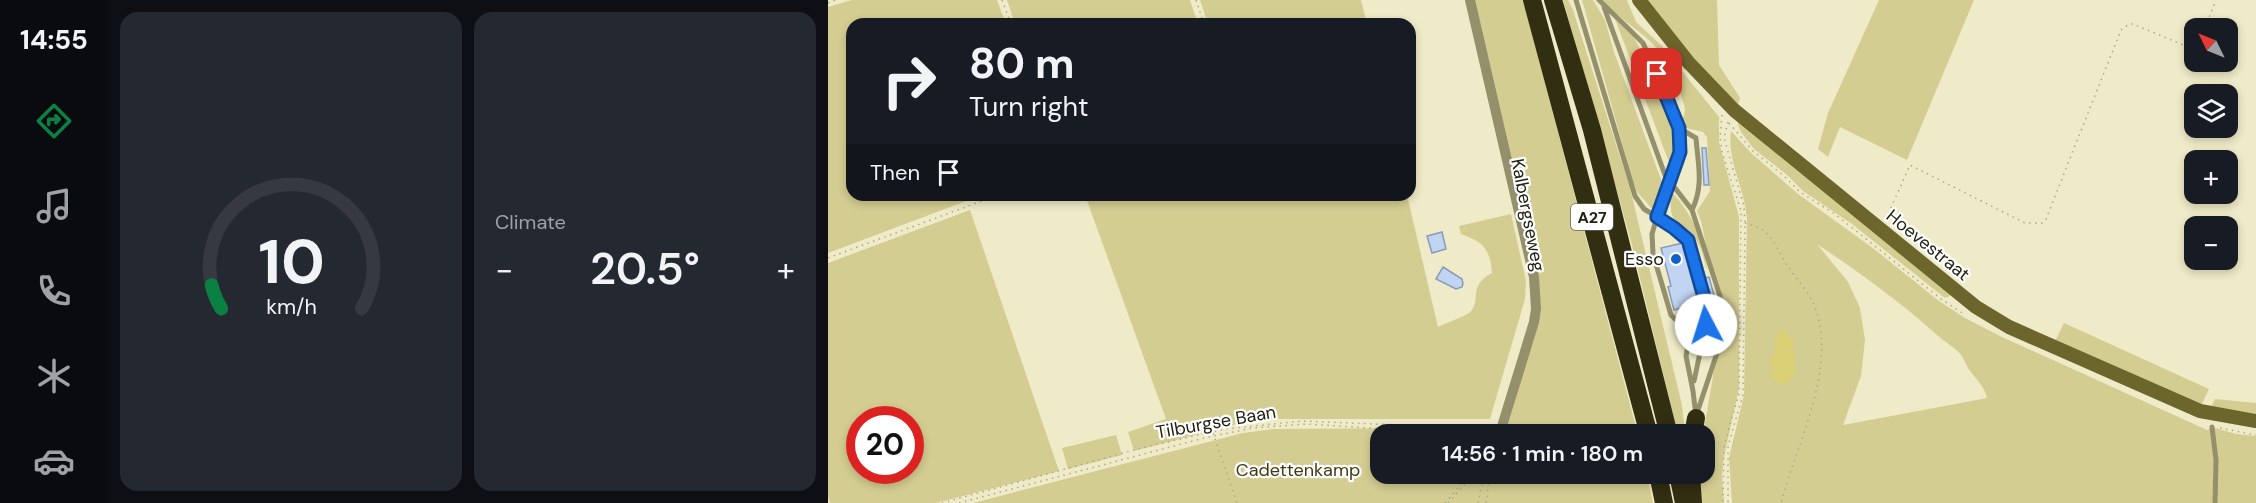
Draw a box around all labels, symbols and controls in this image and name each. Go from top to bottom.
north arrow [2184,18,2238,72]
map controls [2184,18,2238,270]
text: 14:55 [20,22,88,57]
text: 80 m [969,36,1075,91]
icon: right [870,42,948,120]
pin [1631,48,1682,99]
icon: arrive [1640,57,1673,90]
button: layers [2184,84,2238,138]
text: Turn right [969,89,1089,124]
icon: directions [33,100,75,142]
button: + [2184,150,2238,204]
icon: arrive [932,156,965,189]
street label: Kalbergseweg [1505,157,1551,273]
text: Then [870,158,920,187]
icon: music [33,185,75,227]
road number: A27 [1571,204,1613,230]
street label: Hoevestraat [1881,204,1975,286]
text: Climate [495,209,566,235]
button: − [2184,216,2238,270]
text: 10 [258,221,324,302]
text: 20.5° [590,239,700,298]
place label: Esso [1625,247,1664,271]
text: − [495,248,513,291]
text: + [777,248,795,291]
marker: Esso [1669,252,1683,266]
icon: phone [33,270,75,312]
text: km/h [266,293,316,321]
position arrow [1674,293,1738,357]
icon: climate [33,355,75,397]
street label: Tilburgse Baan [1154,400,1278,444]
speed limit sign: 20 [846,406,924,484]
text: 14:56 · 1 min · 180 m [1442,439,1643,468]
icon: car [33,440,75,482]
park label: Cadettenkamp [1236,458,1360,482]

